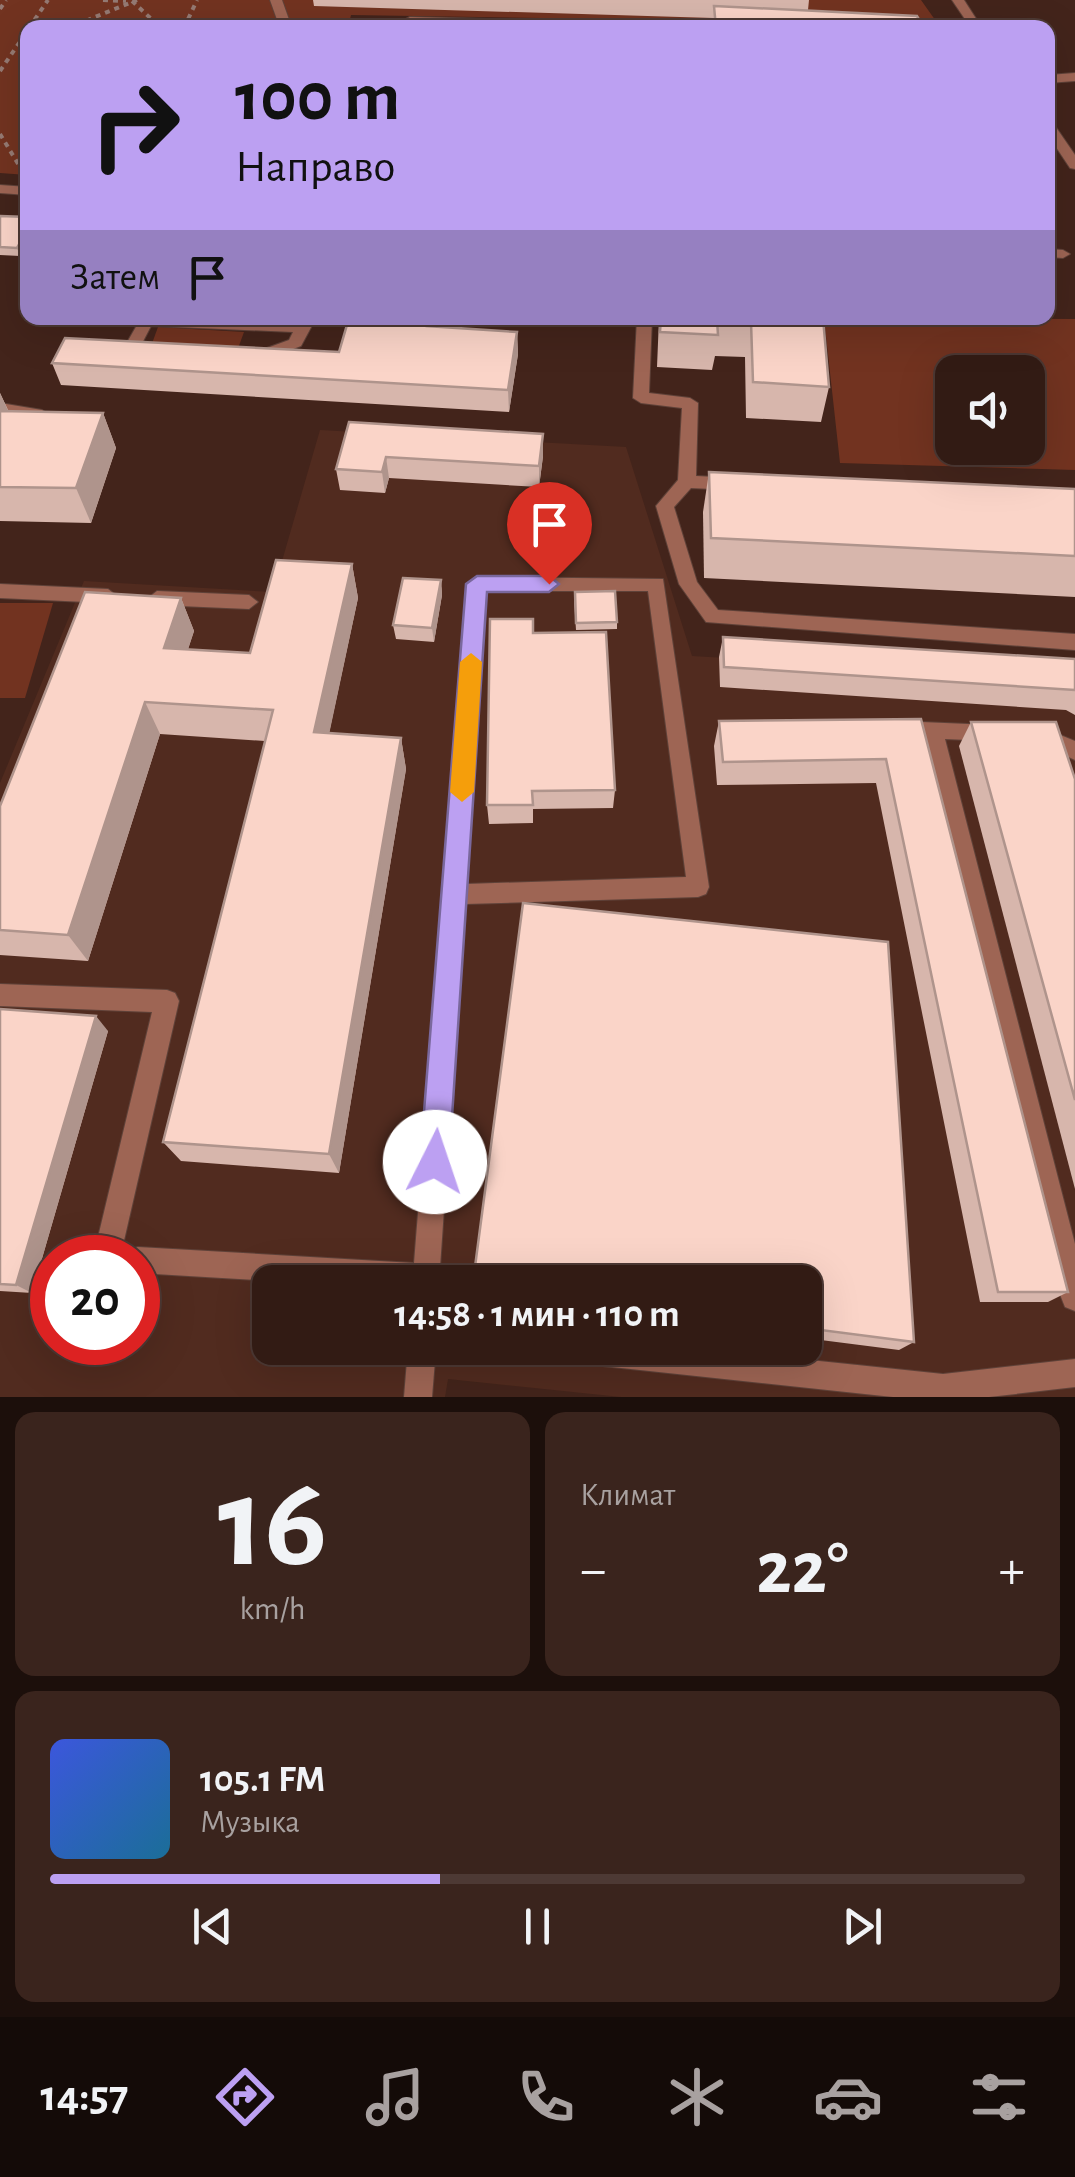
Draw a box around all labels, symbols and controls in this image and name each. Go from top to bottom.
icon: right [70,60,200,190]
text: 100 m [235,63,400,133]
text: Направо [235,145,395,190]
icon: arrive [180,250,235,305]
text: Затем [70,259,160,297]
map controls [935,355,1045,465]
button: sound [935,355,1045,465]
pin [507,482,592,585]
icon: arrive [522,497,577,552]
position arrow [383,1110,487,1214]
speed limit sign: 20 [30,1235,160,1365]
text: 14:58 · 1 мин · 110 m [394,1296,680,1334]
text: 16 [218,1460,327,1590]
text: Климат [580,1479,675,1511]
text: 22° [756,1532,849,1607]
text: − [580,1543,606,1598]
text: + [999,1543,1025,1598]
text: km/h [239,1593,306,1625]
text: 105.1 FM [200,1761,325,1799]
text: Музыка [200,1806,300,1838]
icon: previous [185,1899,240,1954]
icon: pause [510,1899,565,1954]
icon: next [835,1899,890,1954]
icon: directions [210,2062,280,2132]
icon: music [360,2062,430,2132]
icon: phone [511,2062,581,2132]
icon: climate [662,2062,732,2132]
icon: car [813,2062,883,2132]
icon: filters [964,2062,1034,2132]
text: 14:57 [40,2074,129,2119]

